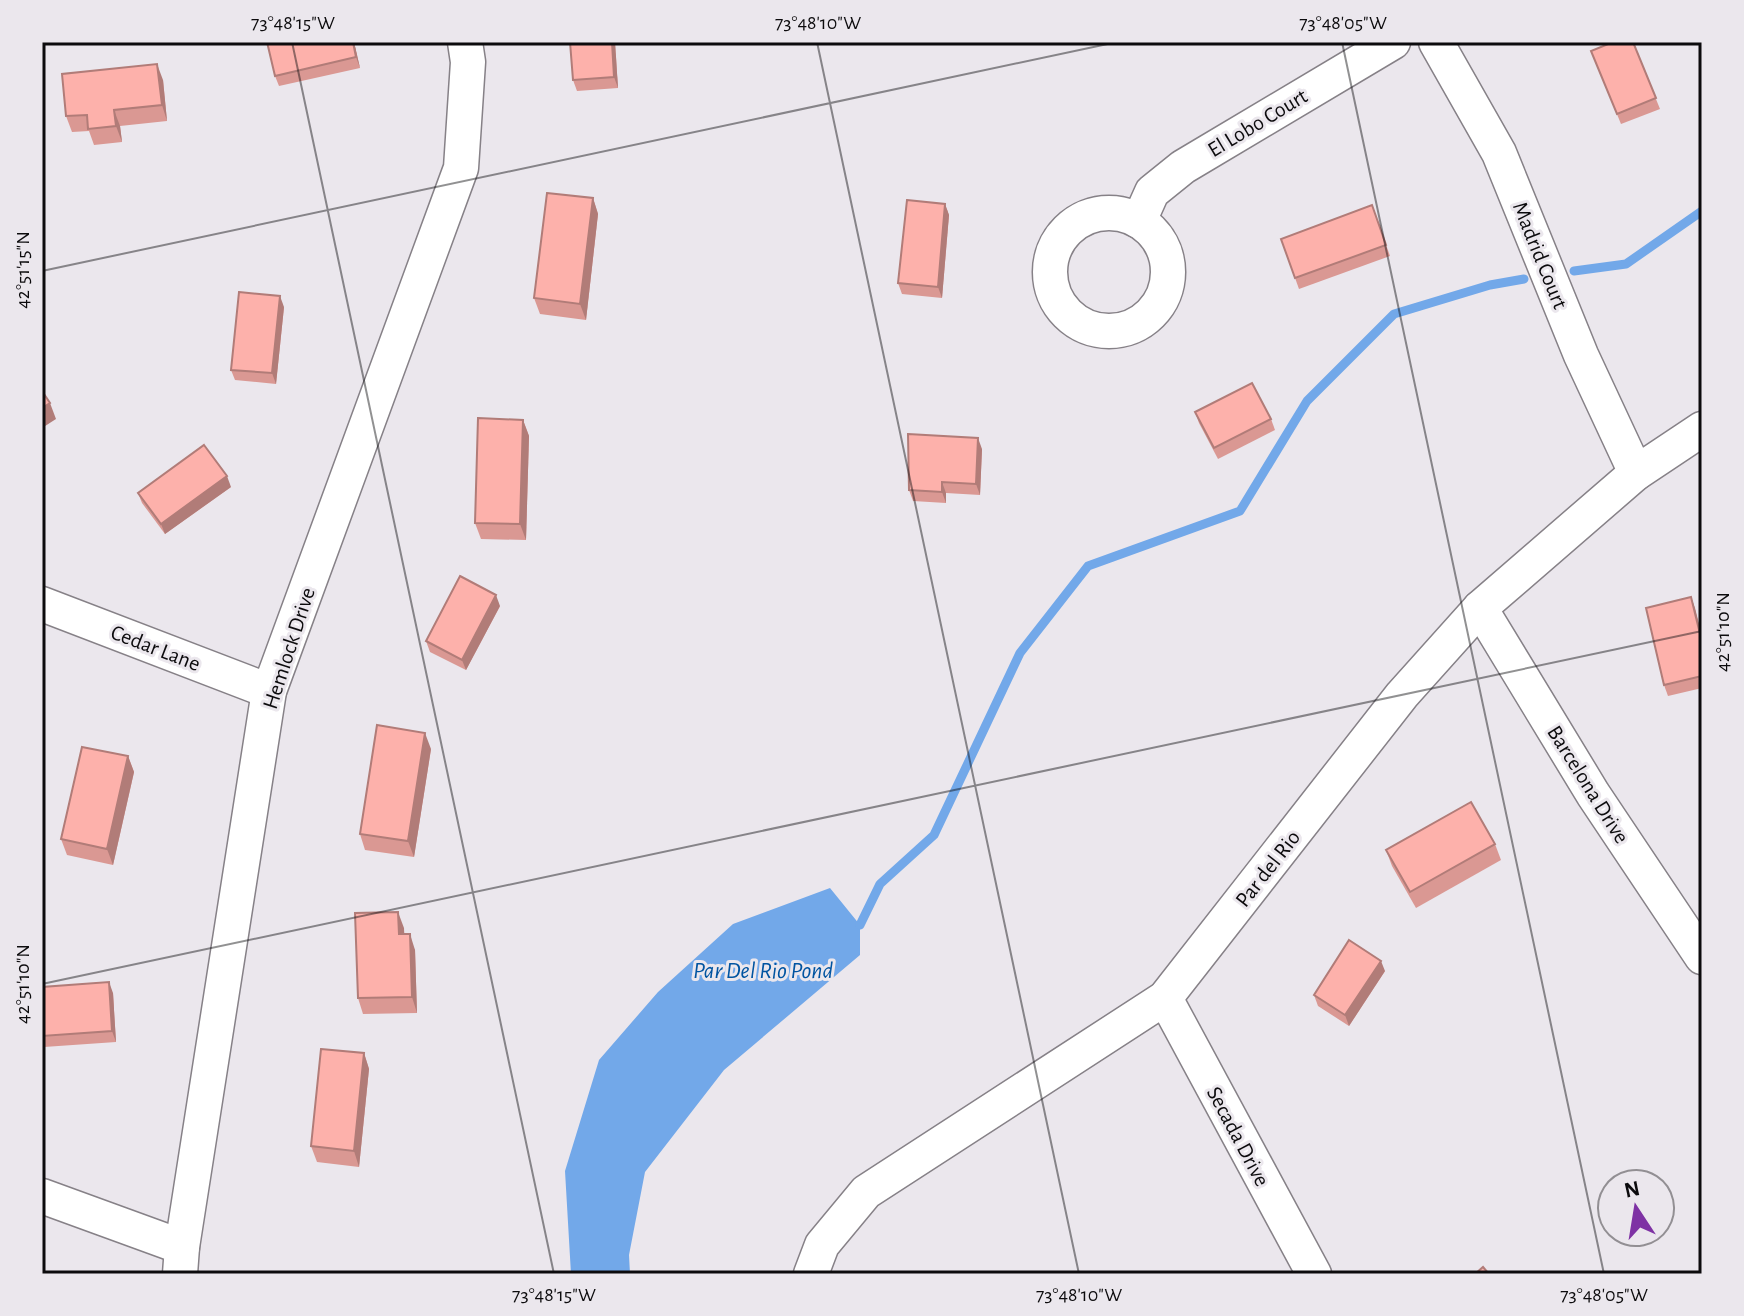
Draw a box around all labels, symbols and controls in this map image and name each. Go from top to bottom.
text: 73°48'15"W [251,13,335,33]
text: 73°48'10"W [775,13,861,33]
text: 73°48'05"W [1299,13,1387,33]
street label: El Lobo Court [1204,85,1311,161]
street label: Madrid Court [1509,199,1571,312]
text: 42°51'15"N [13,231,33,309]
street label: Hemlock Drive [259,585,319,712]
text: 42°51'10"N [1713,592,1733,672]
street label: Cedar Lane [108,621,203,675]
street label: Barcelona Drive [1543,722,1633,847]
street label: Par del Rio [1231,826,1304,911]
text: 42°51'10"N [13,944,33,1024]
water label: Par Del Rio Pond [693,959,834,983]
street label: Secada Drive [1203,1083,1274,1190]
north arrow [1596,1168,1676,1248]
text: N [1622,1177,1642,1202]
text: 73°48'15"W [512,1285,596,1305]
text: 73°48'10"W [1036,1285,1122,1305]
text: 73°48'05"W [1560,1285,1648,1305]

